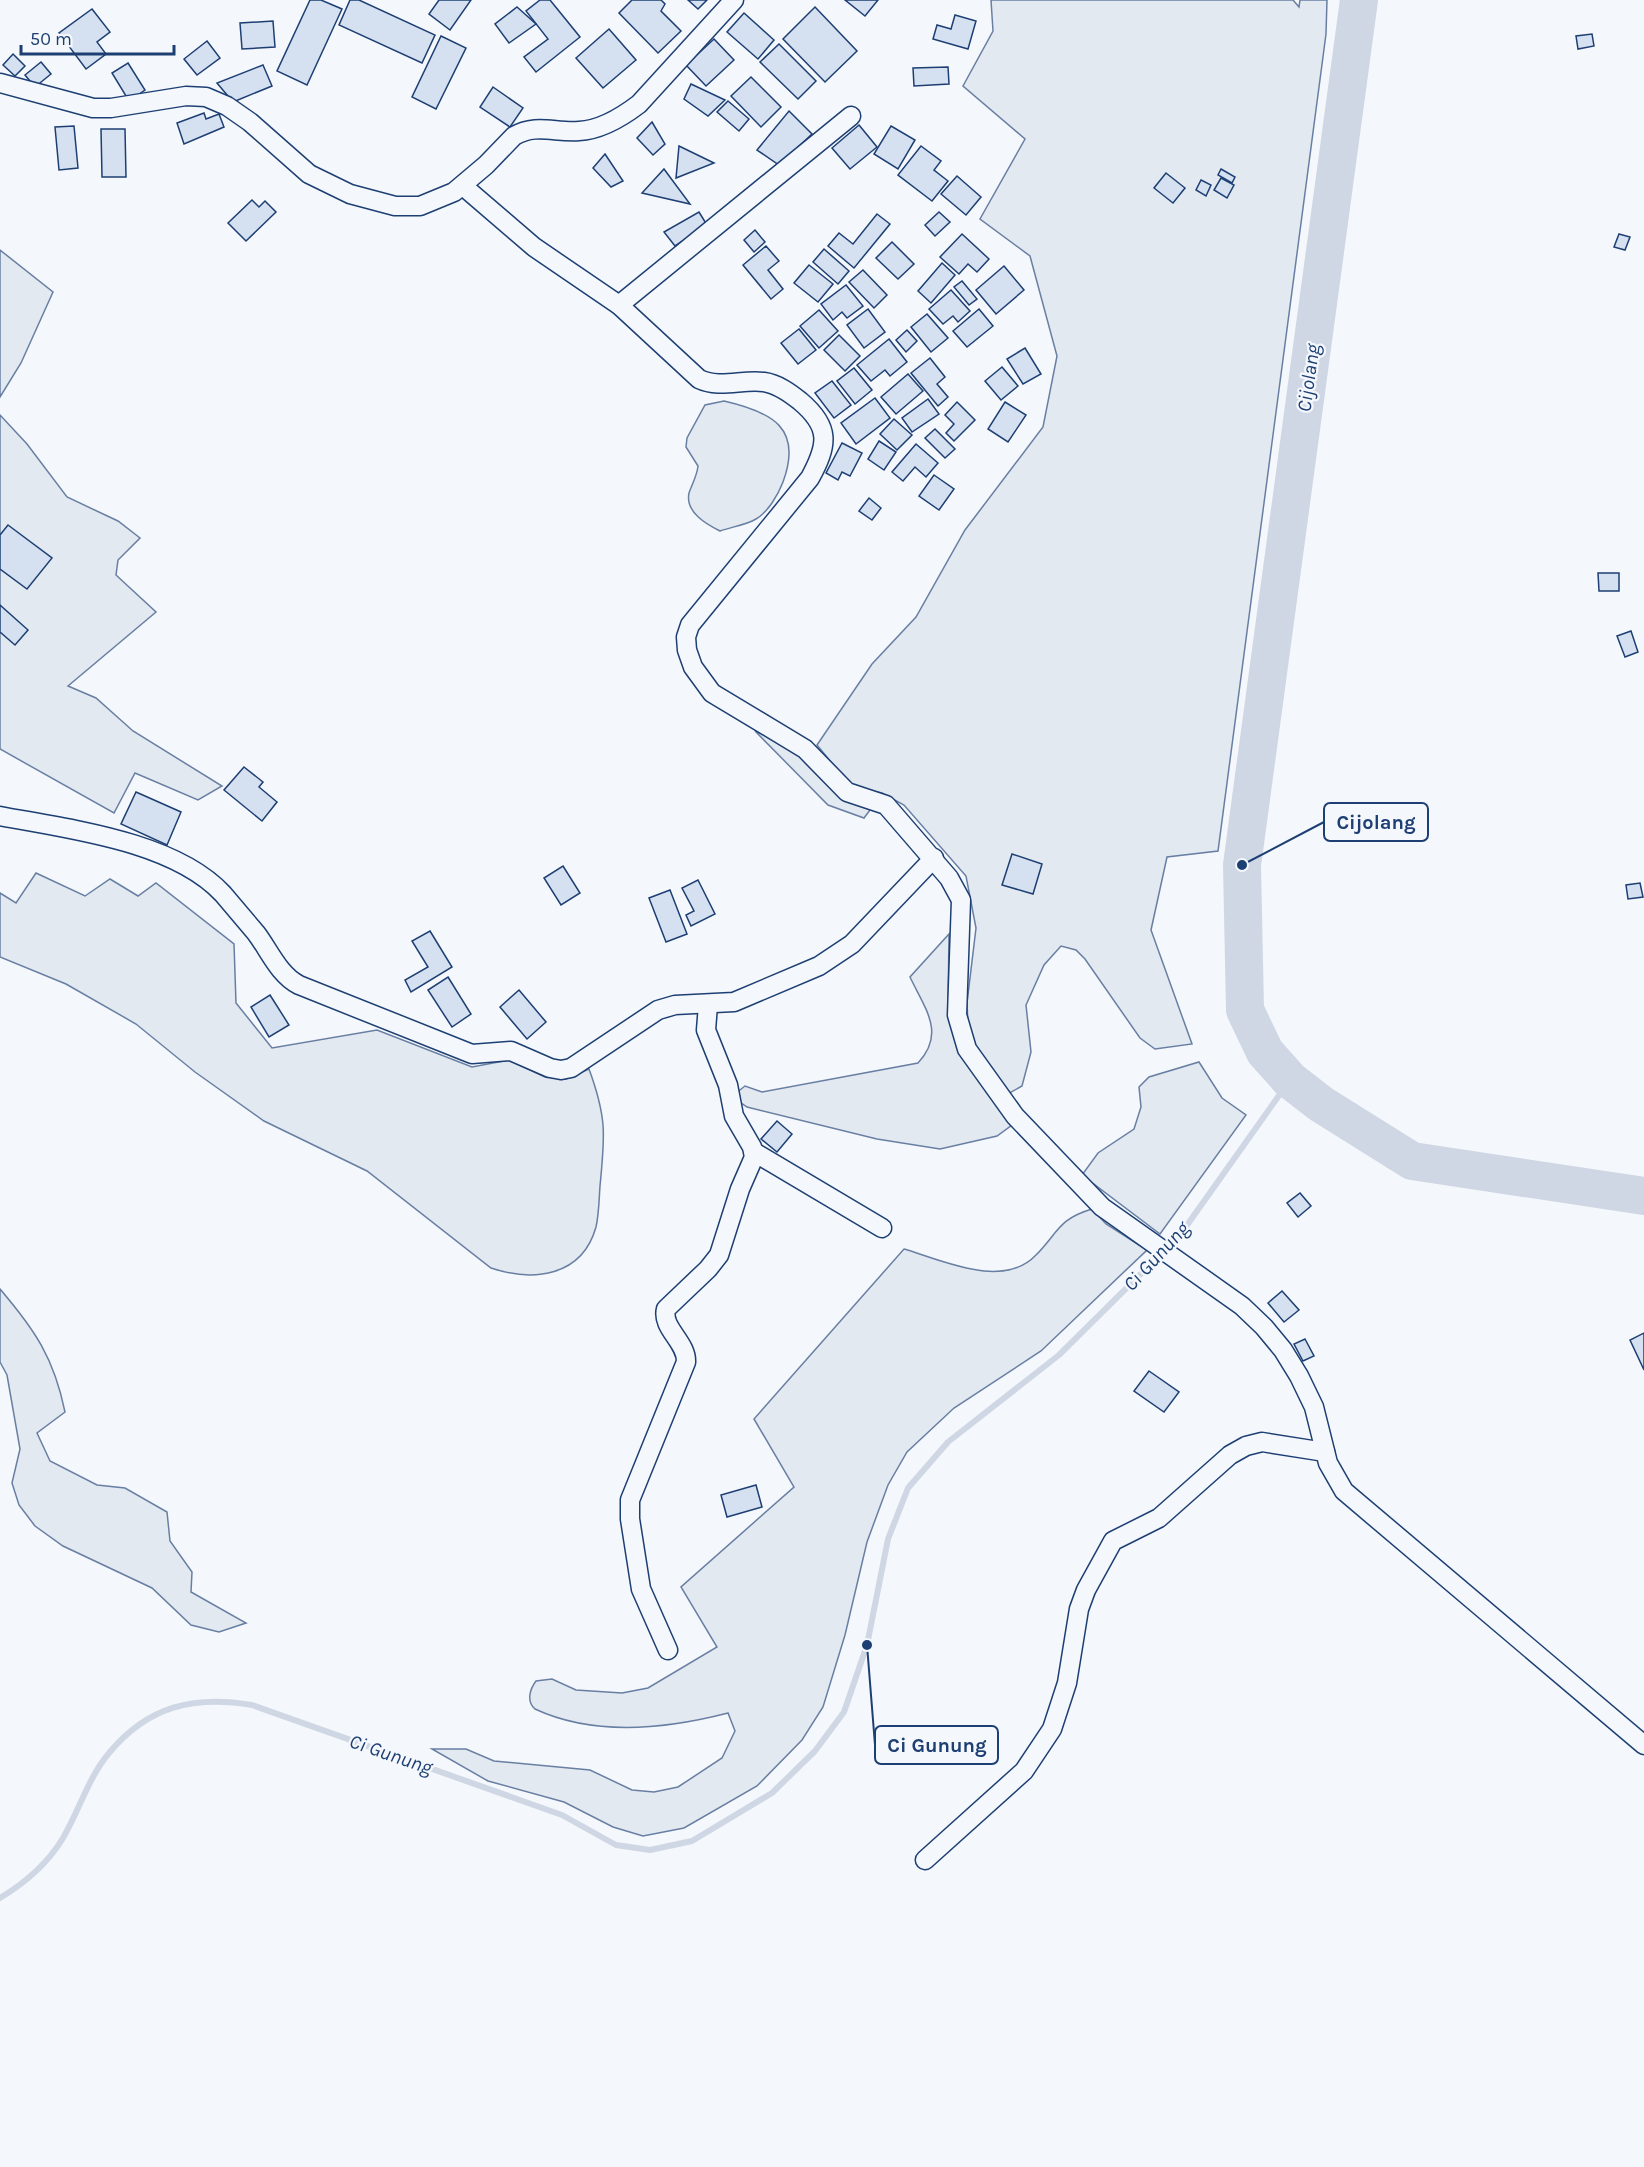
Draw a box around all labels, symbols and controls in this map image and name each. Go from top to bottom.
scale bar [21,18,174,56]
text: 50 m [30,28,72,50]
water label: Cijolang [1292,342,1325,413]
callout: Cijolang [1324,803,1428,841]
text: Cijolang [1336,811,1416,834]
water label: Ci Gunung [1119,1216,1195,1296]
callout: Ci Gunung [875,1726,998,1764]
water label: Ci Gunung [346,1730,436,1780]
text: Ci Gunung [887,1734,987,1757]

